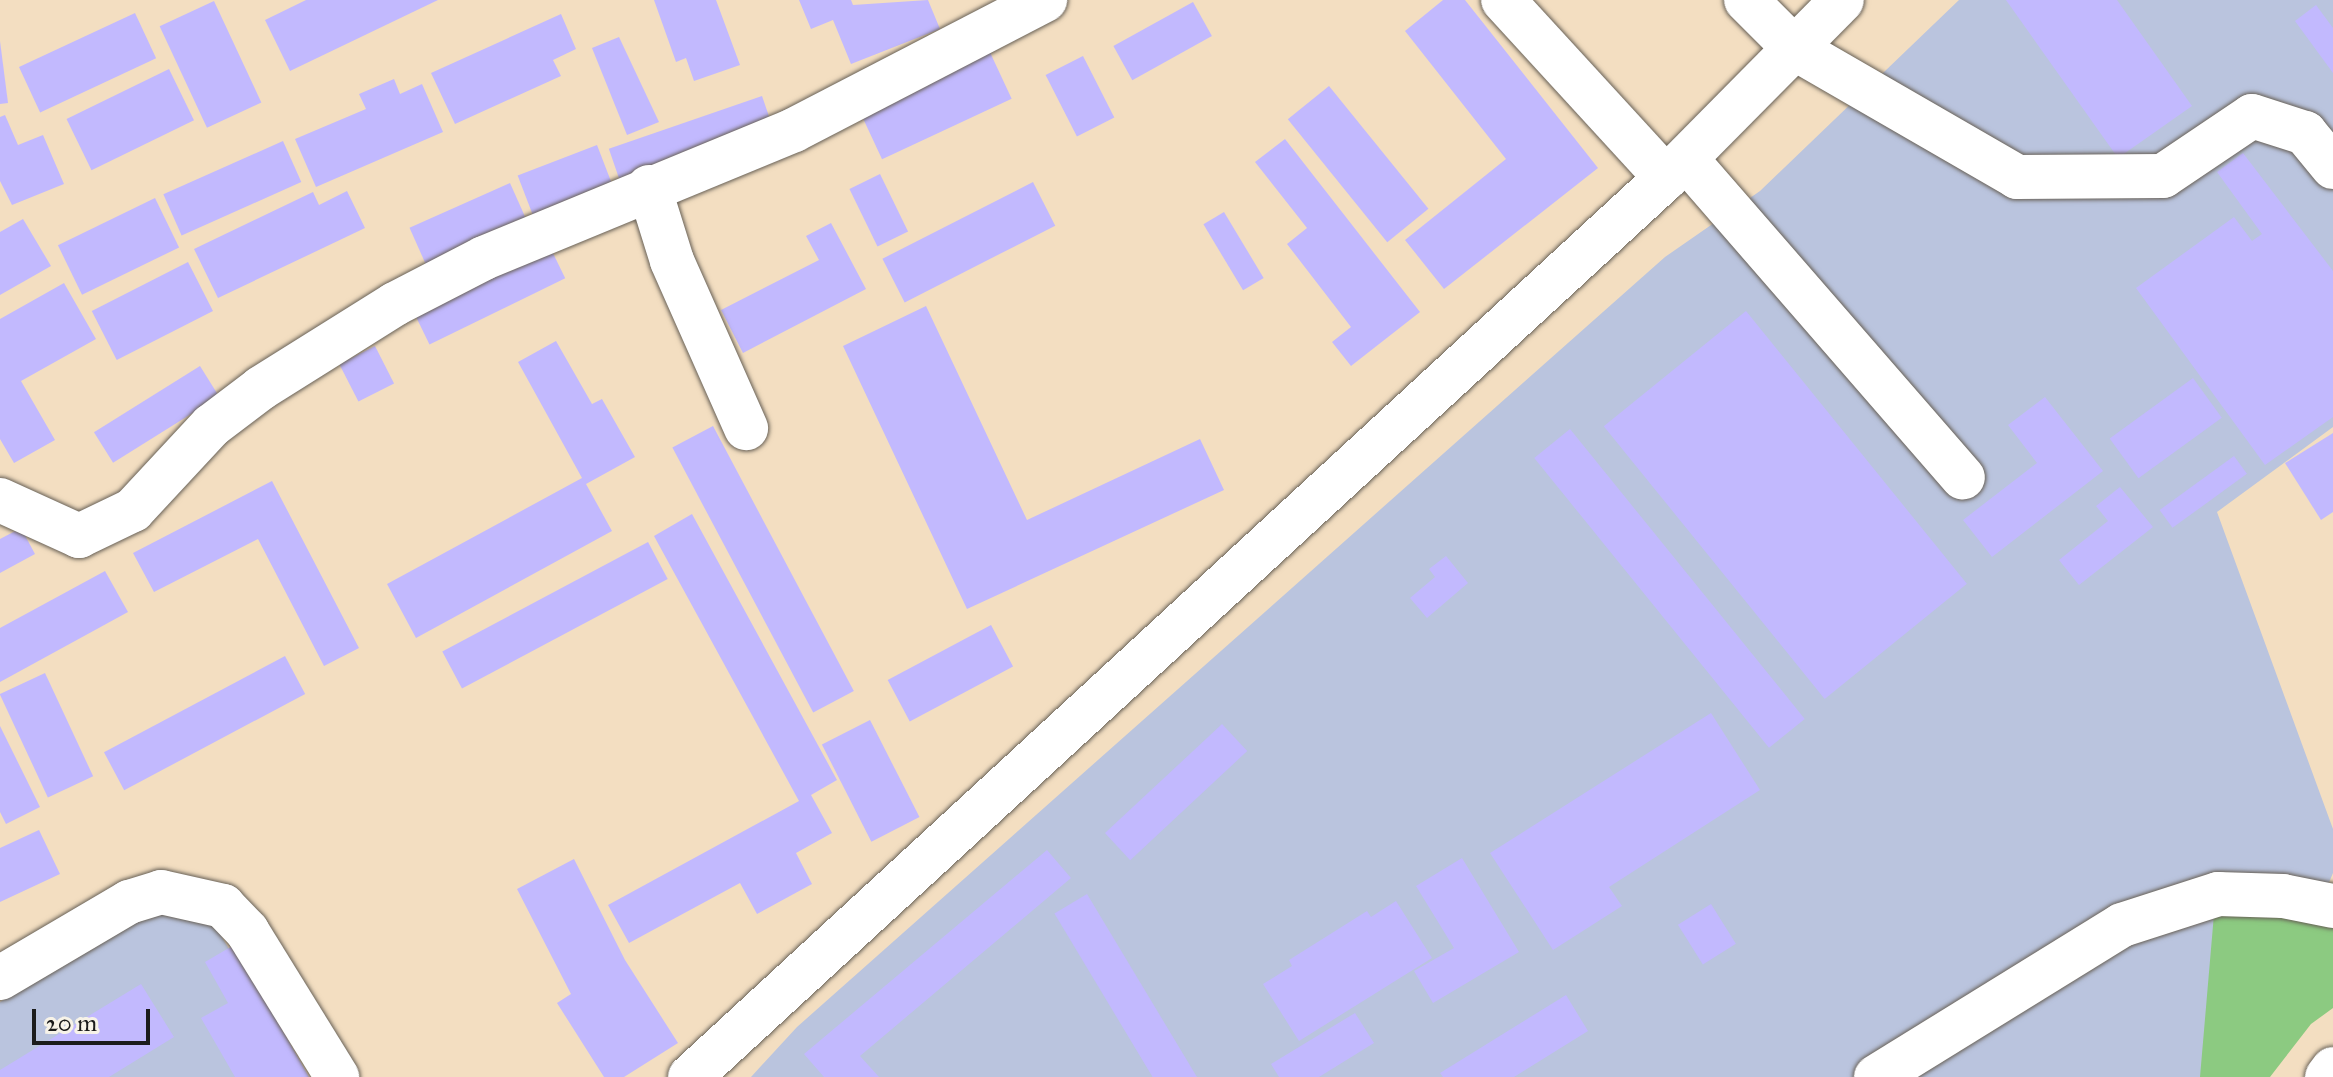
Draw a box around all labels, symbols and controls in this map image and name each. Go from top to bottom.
scale bar [36,993,154,1043]
text: 20 m [46,1008,97,1038]

